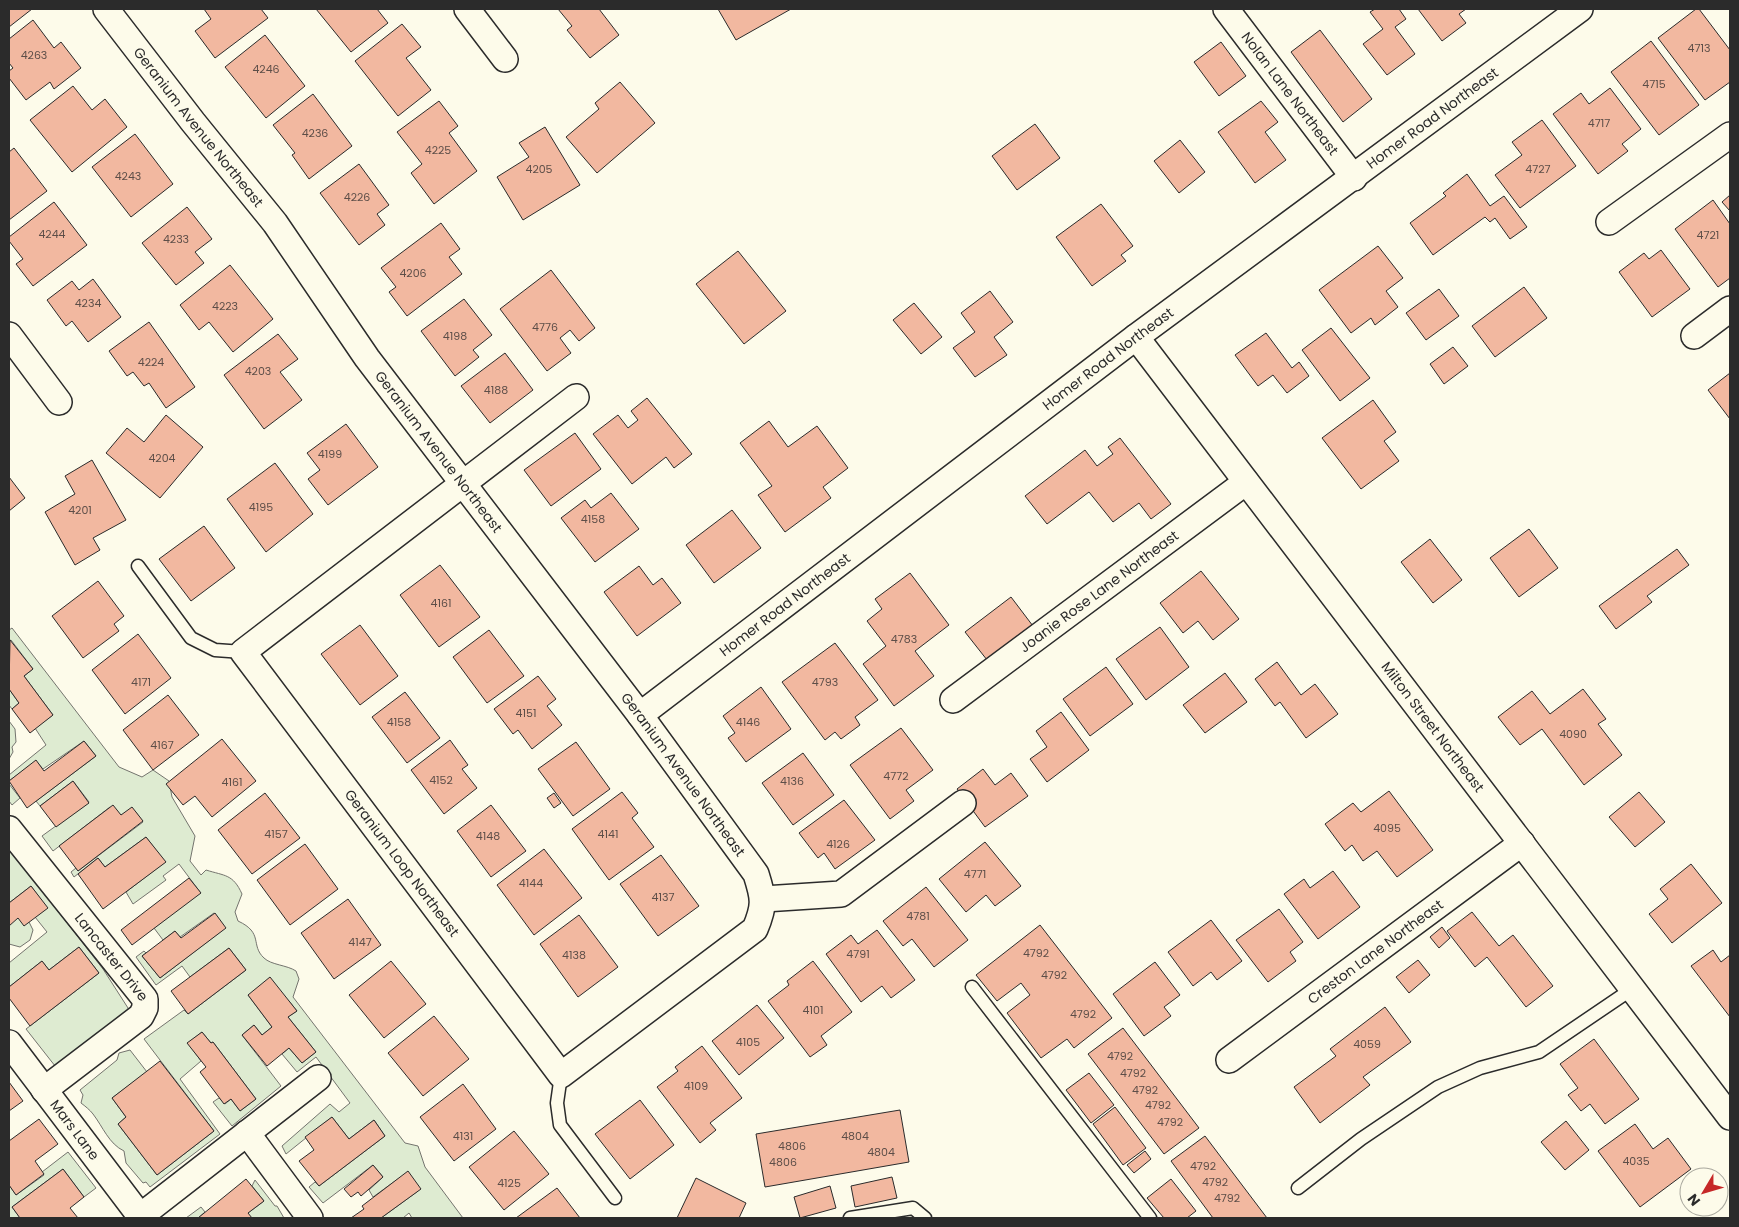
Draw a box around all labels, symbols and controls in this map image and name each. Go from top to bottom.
street label: Nolan Lane Northeast [1237,28,1343,159]
house number: 4713 [1688,40,1710,56]
street label: Geranium Avenue Northeast [129,43,268,211]
house number: 4263 [21,47,47,63]
house number: 4246 [252,61,280,77]
street label: Homer Road Northeast [1362,63,1502,174]
house number: 4715 [1642,76,1666,92]
house number: 4717 [1588,115,1610,131]
house number: 4236 [302,125,328,141]
house number: 4225 [425,142,451,158]
house number: 4205 [525,161,553,177]
house number: 4727 [1525,161,1551,177]
house number: 4243 [115,168,141,184]
house number: 4226 [344,189,370,205]
house number: 4244 [38,226,66,242]
house number: 4721 [1697,227,1719,243]
house number: 4233 [163,231,189,247]
house number: 4206 [399,265,427,281]
house number: 4234 [75,295,101,311]
house number: 4223 [212,298,238,314]
street label: Homer Road Northeast [1038,303,1177,415]
house number: 4776 [532,319,558,335]
house number: 4198 [443,328,467,344]
house number: 4224 [138,354,164,370]
house number: 4203 [245,363,271,379]
street label: Geranium Avenue Northeast [370,367,507,537]
house number: 4188 [484,382,508,398]
house number: 4199 [318,446,342,462]
house number: 4204 [148,450,176,466]
house number: 4195 [249,499,273,515]
house number: 4201 [68,502,92,518]
house number: 4158 [581,511,605,527]
street label: Joanie Rose Lane Northeast [1015,526,1183,657]
street label: Homer Road Northeast [715,548,854,661]
house number: 4161 [431,595,451,611]
house number: 4783 [891,631,917,647]
street label: Milton Street Northeast [1377,657,1489,796]
house number: 4171 [131,674,151,690]
house number: 4793 [812,674,838,690]
street label: Geranium Avenue Northeast [616,688,750,861]
house number: 4151 [516,705,536,721]
house number: 4158 [387,714,411,730]
house number: 4146 [736,714,760,730]
house number: 4090 [1559,726,1587,742]
house number: 4167 [150,737,174,753]
house number: 4772 [883,768,909,784]
house number: 4152 [429,772,453,788]
house number: 4136 [780,773,804,789]
house number: 4161 [222,774,242,790]
street label: Geranium Loop Northeast [340,785,464,941]
house number: 4095 [1373,820,1401,836]
house number: 4157 [264,826,288,842]
house number: 4141 [598,826,618,842]
house number: 4148 [476,828,500,844]
house number: 4126 [826,836,850,852]
house number: 4771 [964,866,986,882]
house number: 4144 [519,875,543,891]
house number: 4137 [652,889,674,905]
street label: Creston Lane Northeast [1303,895,1447,1009]
house number: 4781 [906,908,930,924]
street label: Lancaster Drive [70,909,153,1006]
house number: 4147 [348,934,372,950]
house number: 4792 [1023,945,1049,961]
house number: 4791 [846,946,870,962]
house number: 4138 [562,947,586,963]
house number: 4792 [1041,967,1067,983]
house number: 4101 [803,1002,823,1018]
house number: 4792 [1070,1006,1096,1022]
house number: 4105 [736,1034,760,1050]
house number: 4059 [1353,1036,1381,1052]
house number: 4792 [1107,1048,1133,1064]
house number: 4792 [1120,1065,1146,1081]
house number: 4109 [684,1078,708,1094]
house number: 4792 [1132,1082,1158,1098]
street label: Mars Lane [45,1096,104,1164]
house number: 4792 [1145,1097,1171,1113]
house number: 4792 [1157,1114,1183,1130]
house number: 4131 [453,1128,473,1144]
house number: 4804 [841,1128,869,1144]
house number: 4806 [778,1138,806,1154]
house number: 4804 [867,1144,895,1160]
house number: 4035 [1622,1153,1650,1169]
house number: 4806 [769,1154,797,1170]
house number: 4792 [1190,1158,1216,1174]
north arrow [1679,1167,1729,1217]
house number: 4792 [1202,1174,1228,1190]
house number: 4125 [497,1175,521,1191]
house number: 4792 [1214,1190,1240,1206]
text: N [1683,1190,1705,1210]

